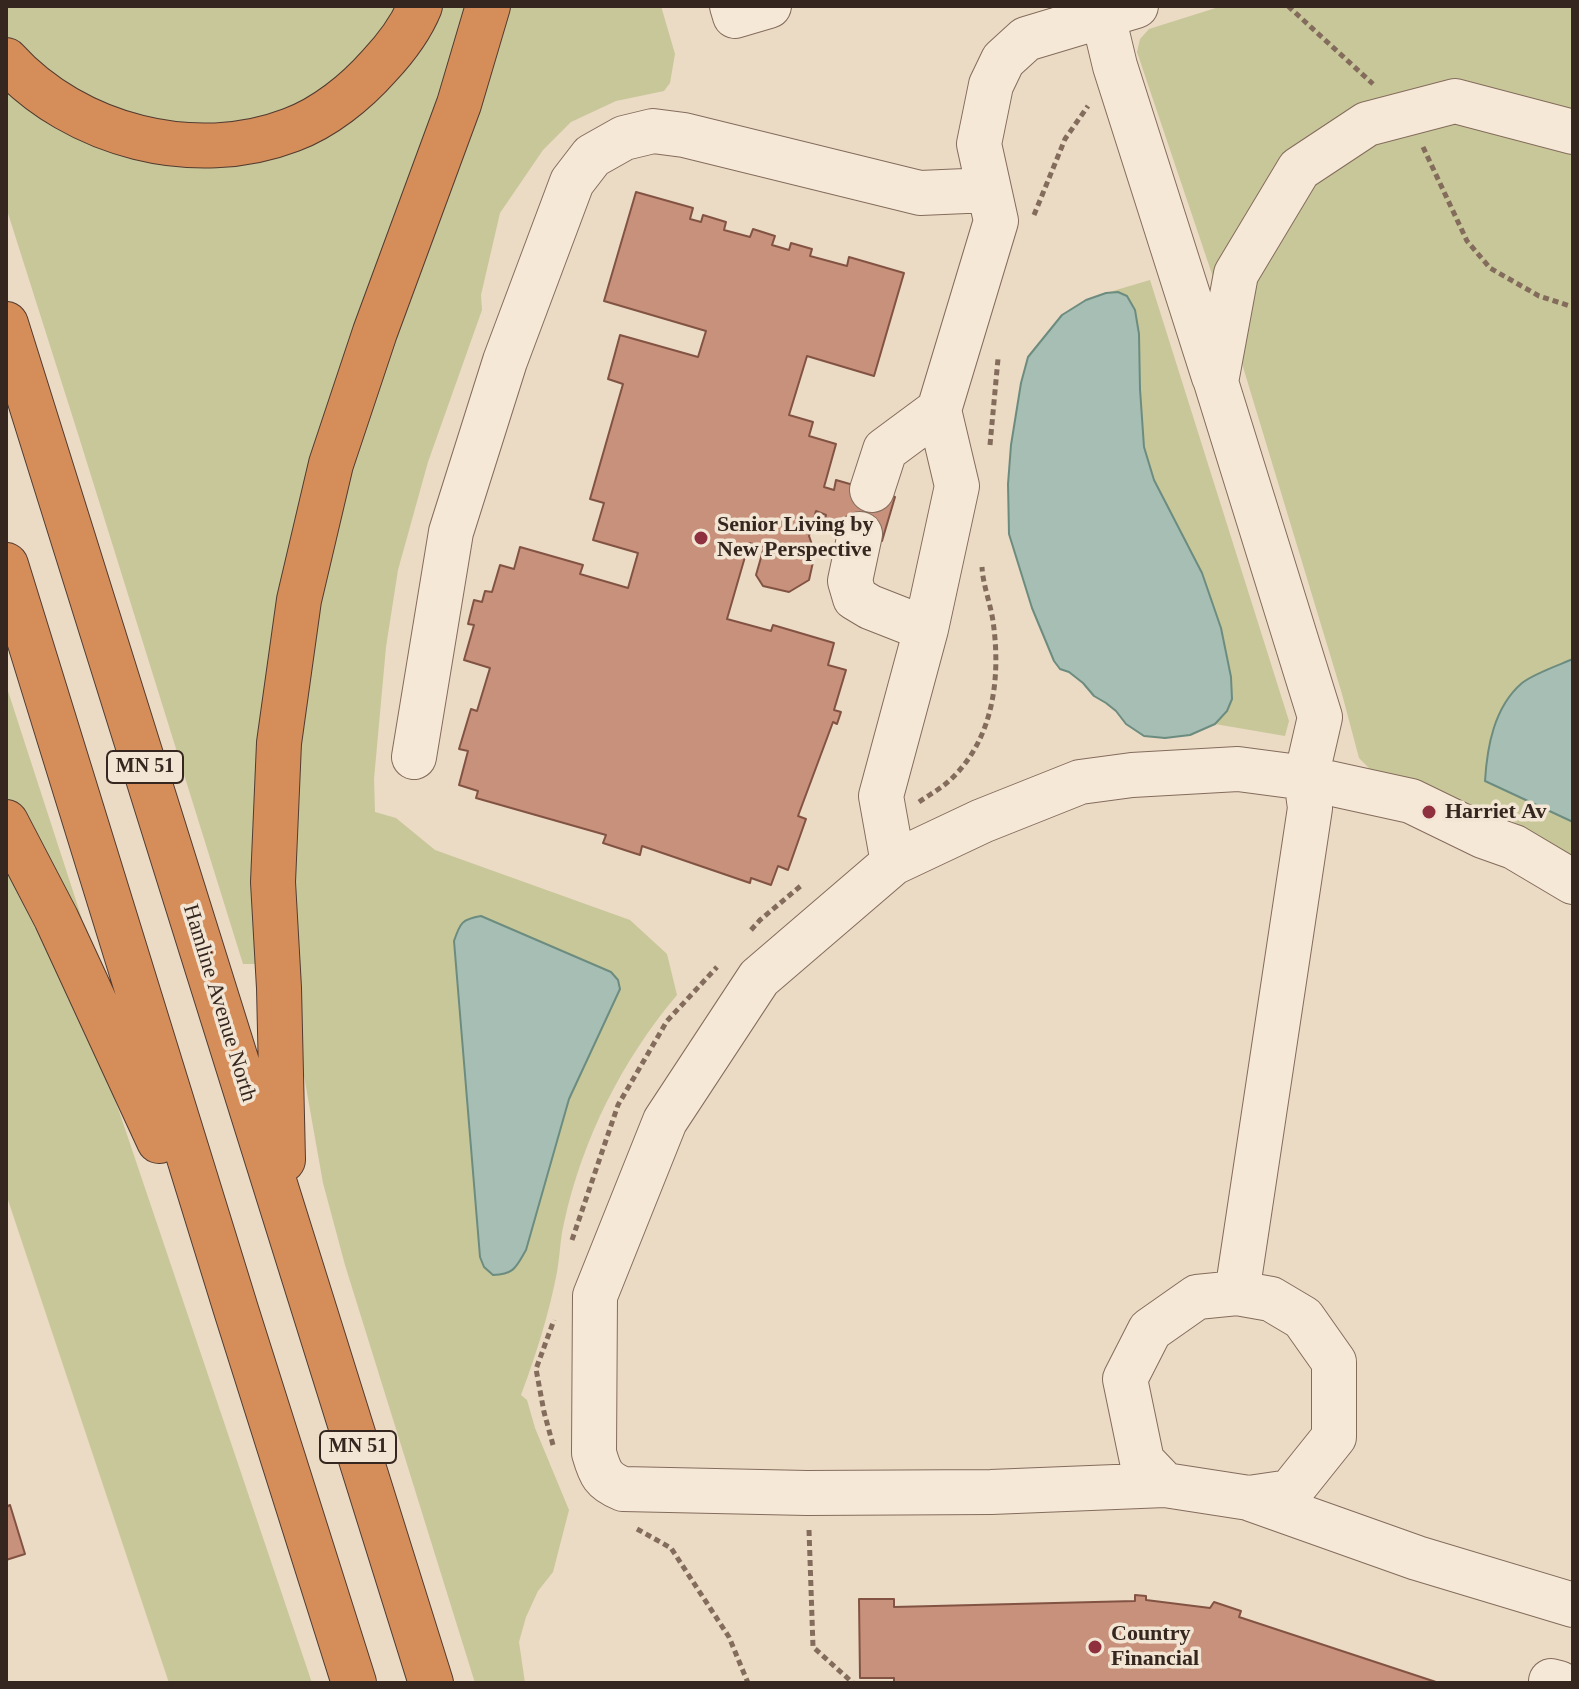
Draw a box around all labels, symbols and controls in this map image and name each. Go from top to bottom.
place label: Senior Living by New Perspective [717,512,873,564]
marker: Senior Living by New Perspective [692,529,710,547]
road number: MN 51 [107,751,183,783]
place label: Harriet Av [1445,799,1547,825]
marker: Harriet Av [1420,803,1438,821]
street label: Hamline Avenue North [176,901,262,1105]
road number: MN 51 [320,1431,396,1463]
place label: Country Financial [1111,1621,1199,1672]
marker: Country Financial [1086,1638,1104,1656]

